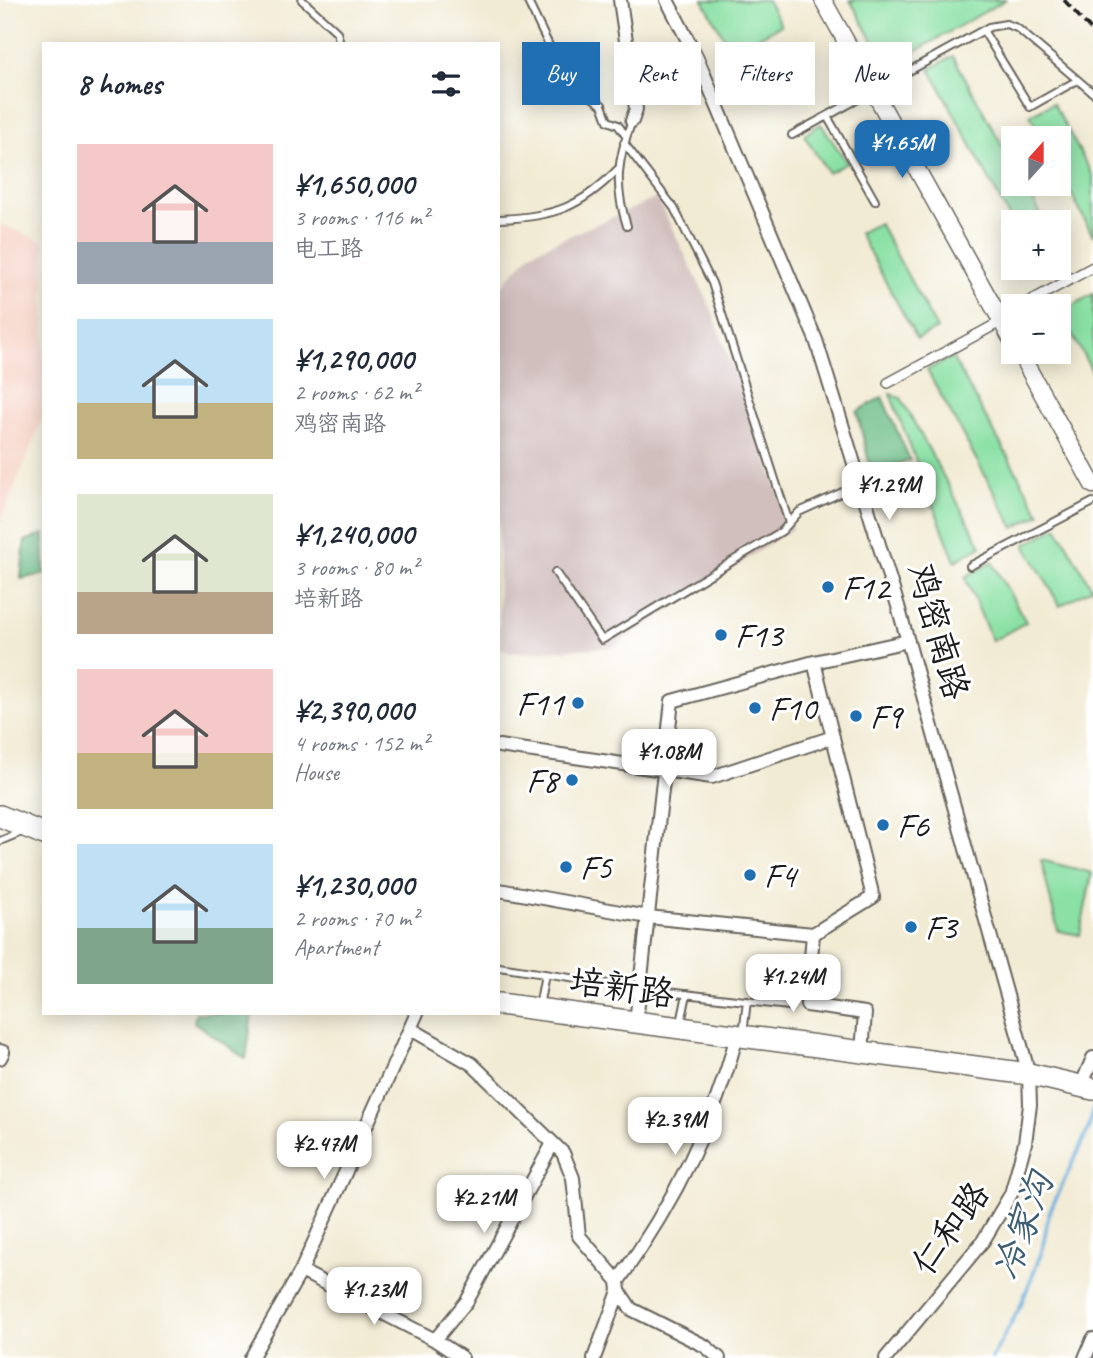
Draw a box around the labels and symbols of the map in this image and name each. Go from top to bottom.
pin: ¥1.65M [845,120,959,180]
north arrow [1001,126,1071,196]
pin: ¥1.29M [832,462,946,522]
street label: 鸡密南路 [898,558,979,705]
place label: F12 [842,565,893,610]
marker: F12 [820,579,836,595]
place label: F13 [735,613,785,658]
marker: F13 [713,627,729,643]
place label: F11 [517,681,566,726]
place label: F10 [769,686,819,731]
place label: F9 [870,694,905,739]
marker: F11 [570,695,586,711]
marker: F10 [747,700,763,716]
marker: F9 [848,708,864,724]
pin: ¥1.08M [612,730,726,789]
place label: F8 [526,758,561,803]
marker: F8 [564,772,580,788]
place label: F6 [897,803,930,848]
marker: F6 [875,817,891,833]
place label: F5 [580,845,614,890]
place label: F4 [764,853,799,898]
marker: F5 [558,859,574,875]
marker: F4 [742,867,758,883]
place label: F3 [925,905,959,950]
marker: F3 [903,919,919,935]
pin: ¥1.24M [736,954,850,1014]
street label: 培新路 [567,958,677,1017]
pin: ¥2.39M [618,1098,732,1157]
pin: ¥2.47M [267,1122,381,1181]
water label: 冷家沟 [981,1163,1065,1286]
street label: 仁和路 [901,1173,999,1284]
pin: ¥2.21M [427,1176,541,1235]
pin: ¥1.23M [317,1268,431,1327]

